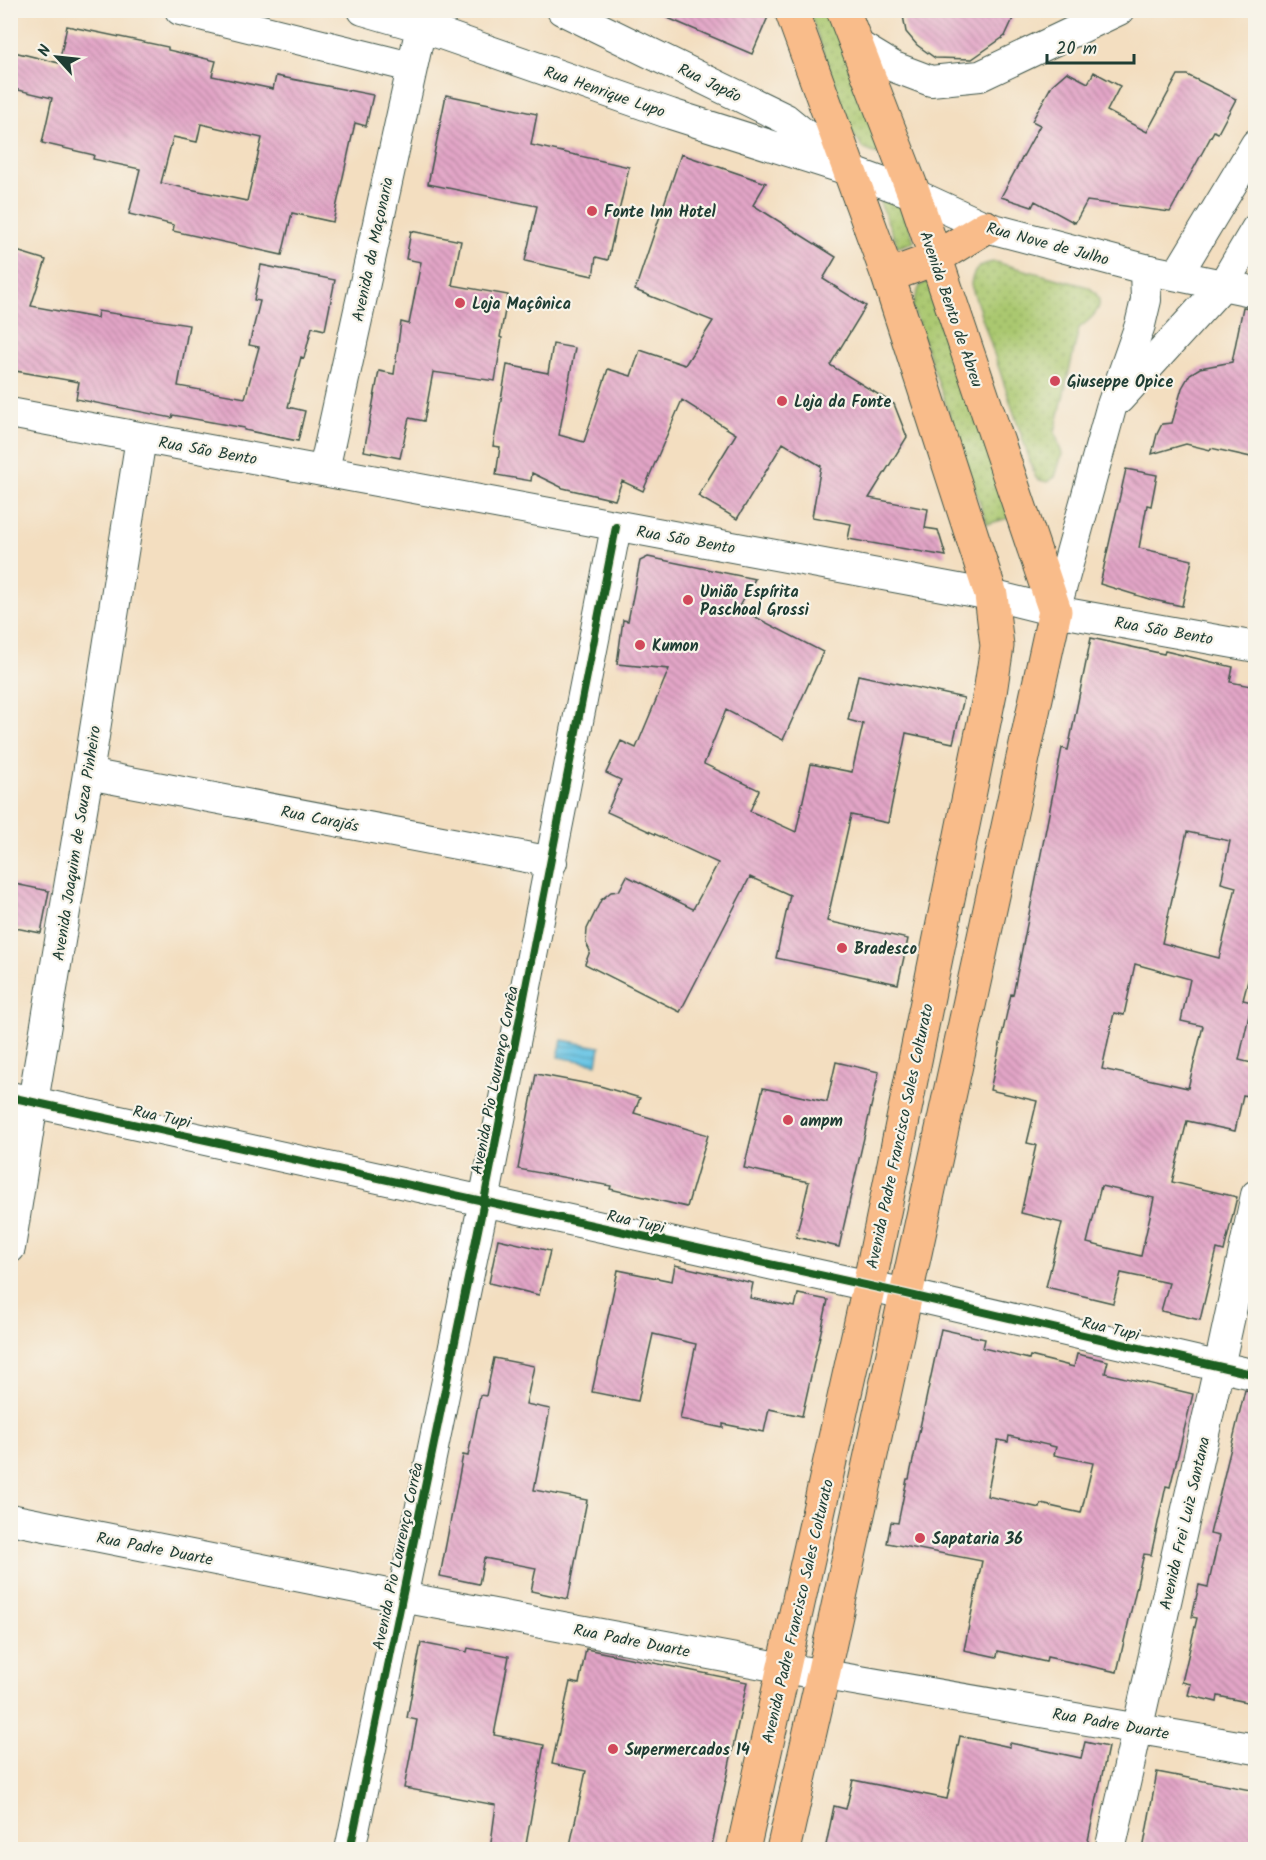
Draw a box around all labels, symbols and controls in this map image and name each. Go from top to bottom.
north arrow [27,27,87,87]
scale bar [1047,27,1134,65]
text: 20 m [1056,35,1097,64]
text: N [32,41,58,61]
street label: Rua Japão [673,57,746,110]
street label: Rua Henrique Lupo [541,60,669,125]
street label: Avenida da Maçonaria [346,175,401,324]
place label: Fonte Inn Hotel [604,200,717,225]
marker: Fonte Inn Hotel [585,204,599,218]
street label: Rua Nove de Julho [984,216,1112,273]
street label: Avenida Bento de Abreu [912,228,989,391]
place label: Loja Maçônica [472,292,571,317]
marker: Loja Maçônica [453,296,467,310]
place label: Giuseppe Opice [1067,370,1173,395]
marker: Giuseppe Opice [1048,374,1062,388]
place label: Loja da Fonte [794,390,892,415]
marker: Loja da Fonte [775,394,789,408]
street label: Rua São Bento [156,430,259,472]
street label: Rua São Bento [634,519,737,561]
place label: União Espírita Paschoal Grossi [700,580,810,623]
marker: União Espírita Paschoal Grossi [681,593,695,607]
street label: Rua São Bento [1112,610,1215,652]
place label: Kumon [652,634,699,659]
marker: Kumon [633,638,647,652]
street label: Avenida Joaquim de Souza Pinheiro [47,724,108,963]
street label: Rua Carajás [278,800,361,839]
place label: Bradesco [854,937,917,962]
marker: Bradesco [835,941,849,955]
street label: Avenida Pio Lourenço Corrêa [465,984,526,1177]
street label: Avenida Padre Francisco Sales Colturato [860,1001,941,1271]
street label: Rua Tupi [130,1099,194,1136]
place label: ampm [800,1109,843,1134]
marker: ampm [781,1113,795,1127]
street label: Rua Tupi [604,1204,668,1242]
street label: Rua Tupi [1079,1311,1143,1349]
street label: Avenida Frei Luiz Santana [1153,1434,1218,1612]
street label: Avenida Pio Lourenço Corrêa [366,1460,431,1653]
street label: Avenida Padre Francisco Sales Colturato [756,1477,841,1746]
street label: Rua Padre Duarte [94,1526,215,1573]
place label: Sapataria 36 [932,1527,1023,1552]
marker: Sapataria 36 [913,1531,927,1545]
street label: Rua Padre Duarte [571,1618,692,1665]
street label: Rua Padre Duarte [1050,1702,1171,1747]
place label: Supermercados 14 [625,1738,750,1763]
marker: Supermercados 14 [606,1742,620,1756]

